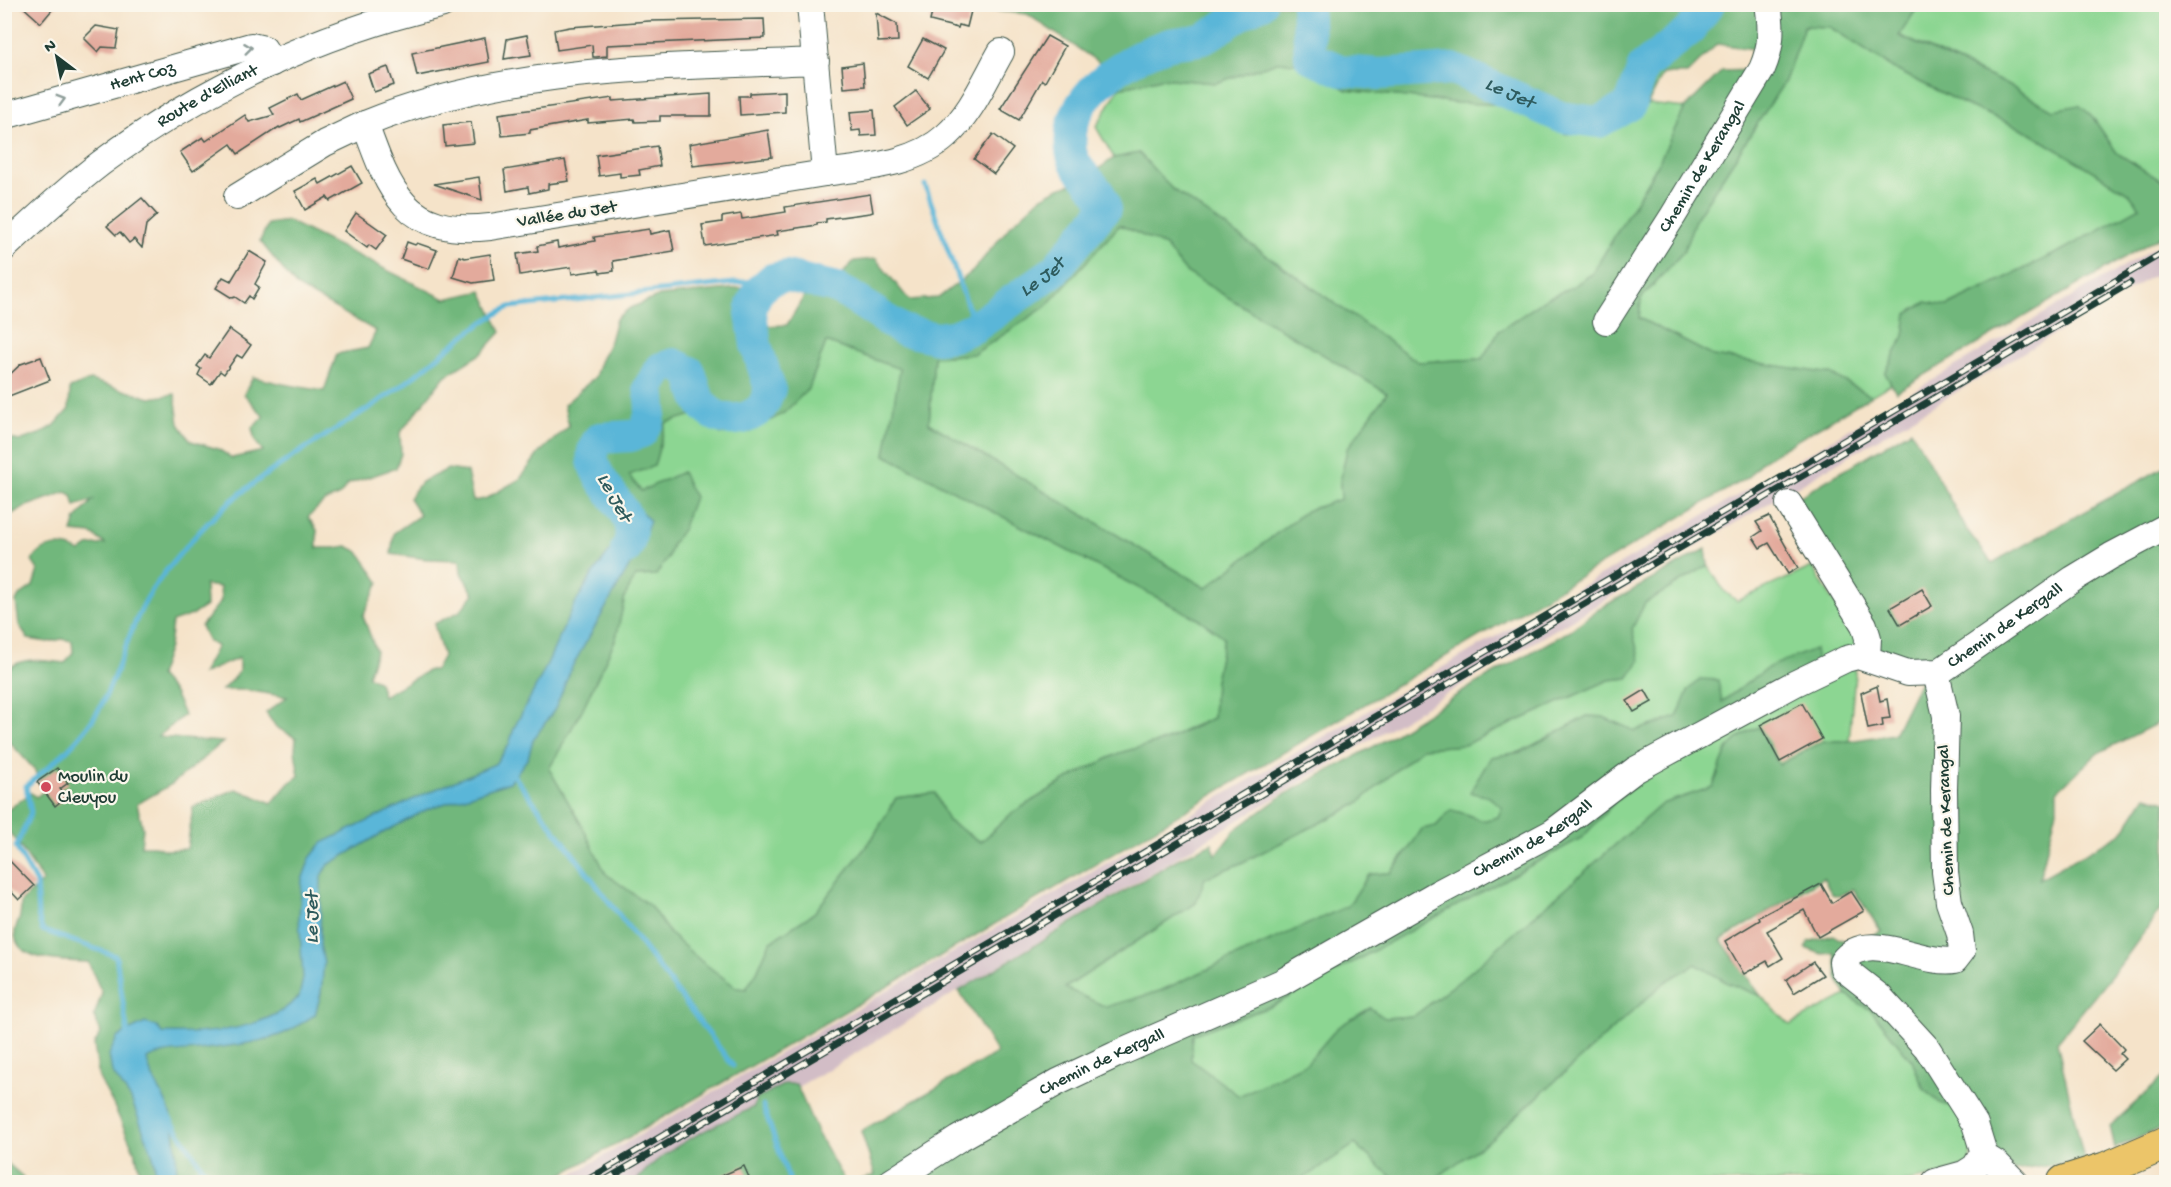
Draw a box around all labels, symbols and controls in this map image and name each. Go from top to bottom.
north arrow [27,27,87,87]
text: N [41,36,61,58]
one-way arrow [244,42,253,55]
street label: Hent Coz [108,57,179,96]
street label: Route d'Elliant [153,59,263,132]
water label: Le Jet [1481,73,1541,117]
one-way arrow [56,94,66,107]
street label: Chemin de Kerangal [1655,97,1751,237]
street label: Vallée du Jet [515,197,620,233]
water label: Le Jet [1016,251,1074,303]
water label: Le Jet [590,470,637,529]
street label: Chemin de Kergall [1943,579,2067,673]
street label: Chemin de Kerangal [1934,744,1960,896]
place label: Moulin du Cleuyou [58,767,129,809]
marker: Moulin du Cleuyou [39,780,53,794]
street label: Chemin de Kergall [1470,795,1597,883]
water label: Le Jet [302,888,325,944]
street label: Chemin de Kergall [1036,1024,1168,1101]

